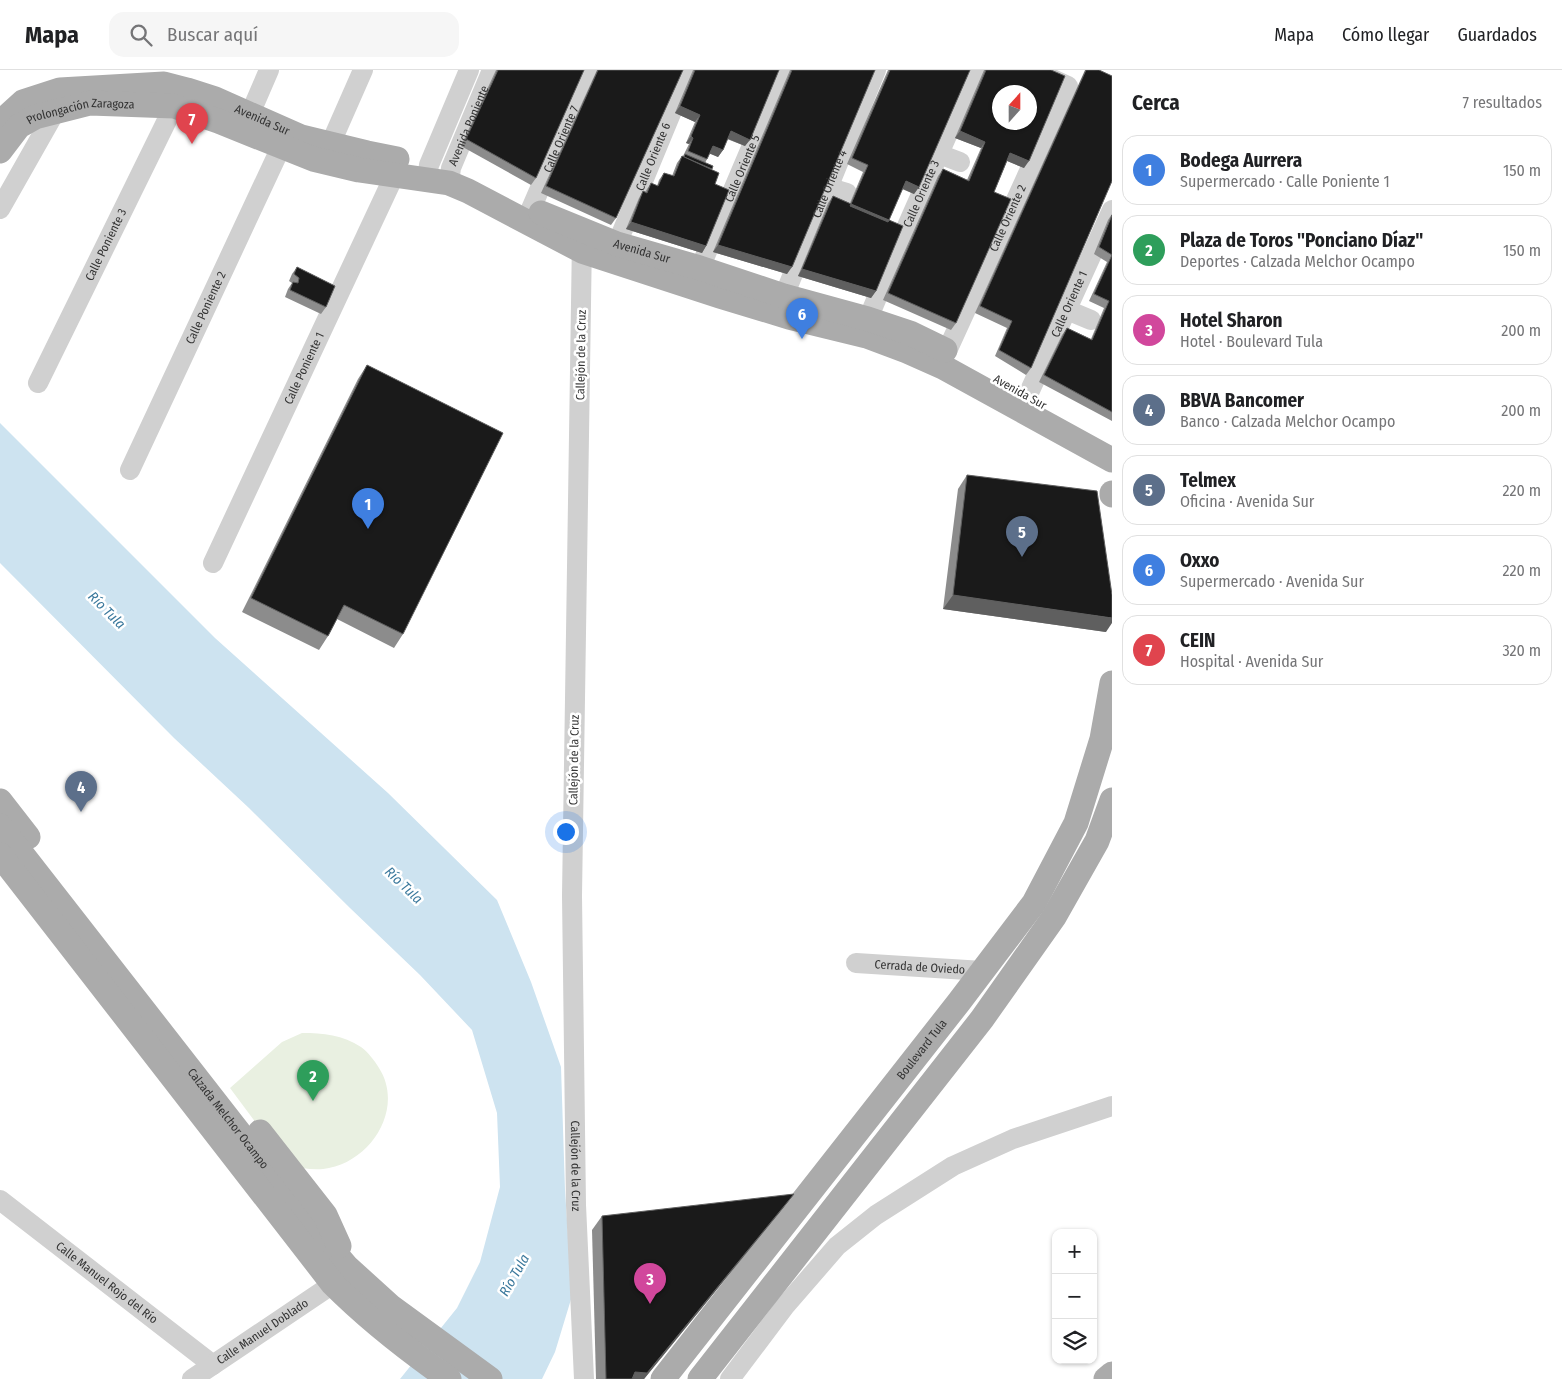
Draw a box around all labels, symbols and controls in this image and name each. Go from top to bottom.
search box [109,12,459,57]
text: Mapa [25,21,79,49]
icon: search [127,21,155,49]
text: Buscar aquí [167,23,258,46]
text: Mapa [1274,24,1314,46]
text: Cómo llegar [1342,24,1429,46]
text: Guardados [1457,24,1537,46]
street label: Avenida Poniente [446,83,492,168]
north arrow [992,85,1037,130]
text: Cerca [1132,90,1180,116]
text: 7 resultados [1463,93,1542,112]
street label: Prolongación Zaragoza [24,96,135,127]
street label: Avenida Sur [233,102,293,138]
pin: 7 [176,103,208,144]
street label: Calle Oriente 7 [541,104,582,175]
street label: Calle Oriente 6 [633,121,673,193]
street label: Calle Oriente 5 [722,132,763,204]
street label: Calle Oriente 4 [810,148,850,220]
text: Bodega Aurrera [1180,149,1302,172]
street label: Calle Oriente 3 [900,158,942,230]
text: 1 [1146,161,1152,180]
text: 150 m [1503,161,1541,180]
text: Supermercado · Calle Poniente 1 [1180,172,1390,191]
street label: Calle Oriente 2 [986,183,1029,254]
street label: Calle Poniente 3 [82,206,129,283]
text: Plaza de Toros "Ponciano Díaz" [1180,229,1423,252]
street label: Avenida Sur [611,236,673,266]
text: 2 [1145,241,1153,260]
text: 150 m [1503,241,1541,260]
text: Deportes · Calzada Melchor Ocampo [1180,252,1415,271]
street label: Calle Poniente 2 [183,269,229,346]
street label: Calle Oriente 1 [1048,269,1090,339]
pin: 6 [786,298,818,339]
street label: Callejón de la Cruz [573,309,589,400]
text: Hotel Sharon [1180,309,1283,332]
text: 3 [1145,321,1153,340]
text: 200 m [1501,321,1541,340]
street label: Calle Poniente 1 [281,330,327,406]
text: Hotel · Boulevard Tula [1180,332,1323,351]
street label: Avenida Sur [991,372,1050,413]
text: BBVA Bancomer [1180,389,1304,412]
text: 4 [1145,401,1153,420]
text: 200 m [1501,401,1541,420]
text: Banco · Calzada Melchor Ocampo [1180,412,1395,431]
text: Telmex [1180,469,1236,492]
text: 5 [1145,481,1153,500]
text: 220 m [1502,481,1541,500]
pin: 1 [352,488,384,529]
text: Oficina · Avenida Sur [1180,492,1314,511]
pin: 5 [1006,516,1038,557]
text: Oxxo [1180,549,1220,572]
text: 6 [1145,561,1153,580]
text: 220 m [1502,561,1541,580]
text: Supermercado · Avenida Sur [1180,572,1364,591]
water label: Río Tula [84,588,129,633]
text: CEIN [1180,629,1215,652]
text: 7 [1146,641,1152,660]
text: 320 m [1502,641,1541,660]
text: Hospital · Avenida Sur [1180,652,1323,671]
street label: Callejón de la Cruz [566,714,582,805]
pin: 4 [65,771,97,812]
your location [553,819,579,845]
water label: Río Tula [381,863,426,907]
street label: Cerrada de Oviedo [874,957,966,977]
street label: Boulevard Tula [894,1016,950,1082]
pin: 2 [297,1060,329,1101]
street label: Calzada Melchor Ocampo [185,1066,272,1172]
street label: Callejón de la Cruz [568,1120,583,1212]
map controls [1052,1229,1097,1364]
button: + [1052,1229,1097,1274]
street label: Calle Manuel Rojo del Río [53,1239,160,1326]
water label: Río Tula [496,1251,533,1299]
pin: 3 [634,1263,666,1304]
button: − [1052,1274,1097,1319]
street label: Calle Manuel Doblado [214,1296,311,1367]
button: layers [1052,1319,1097,1364]

